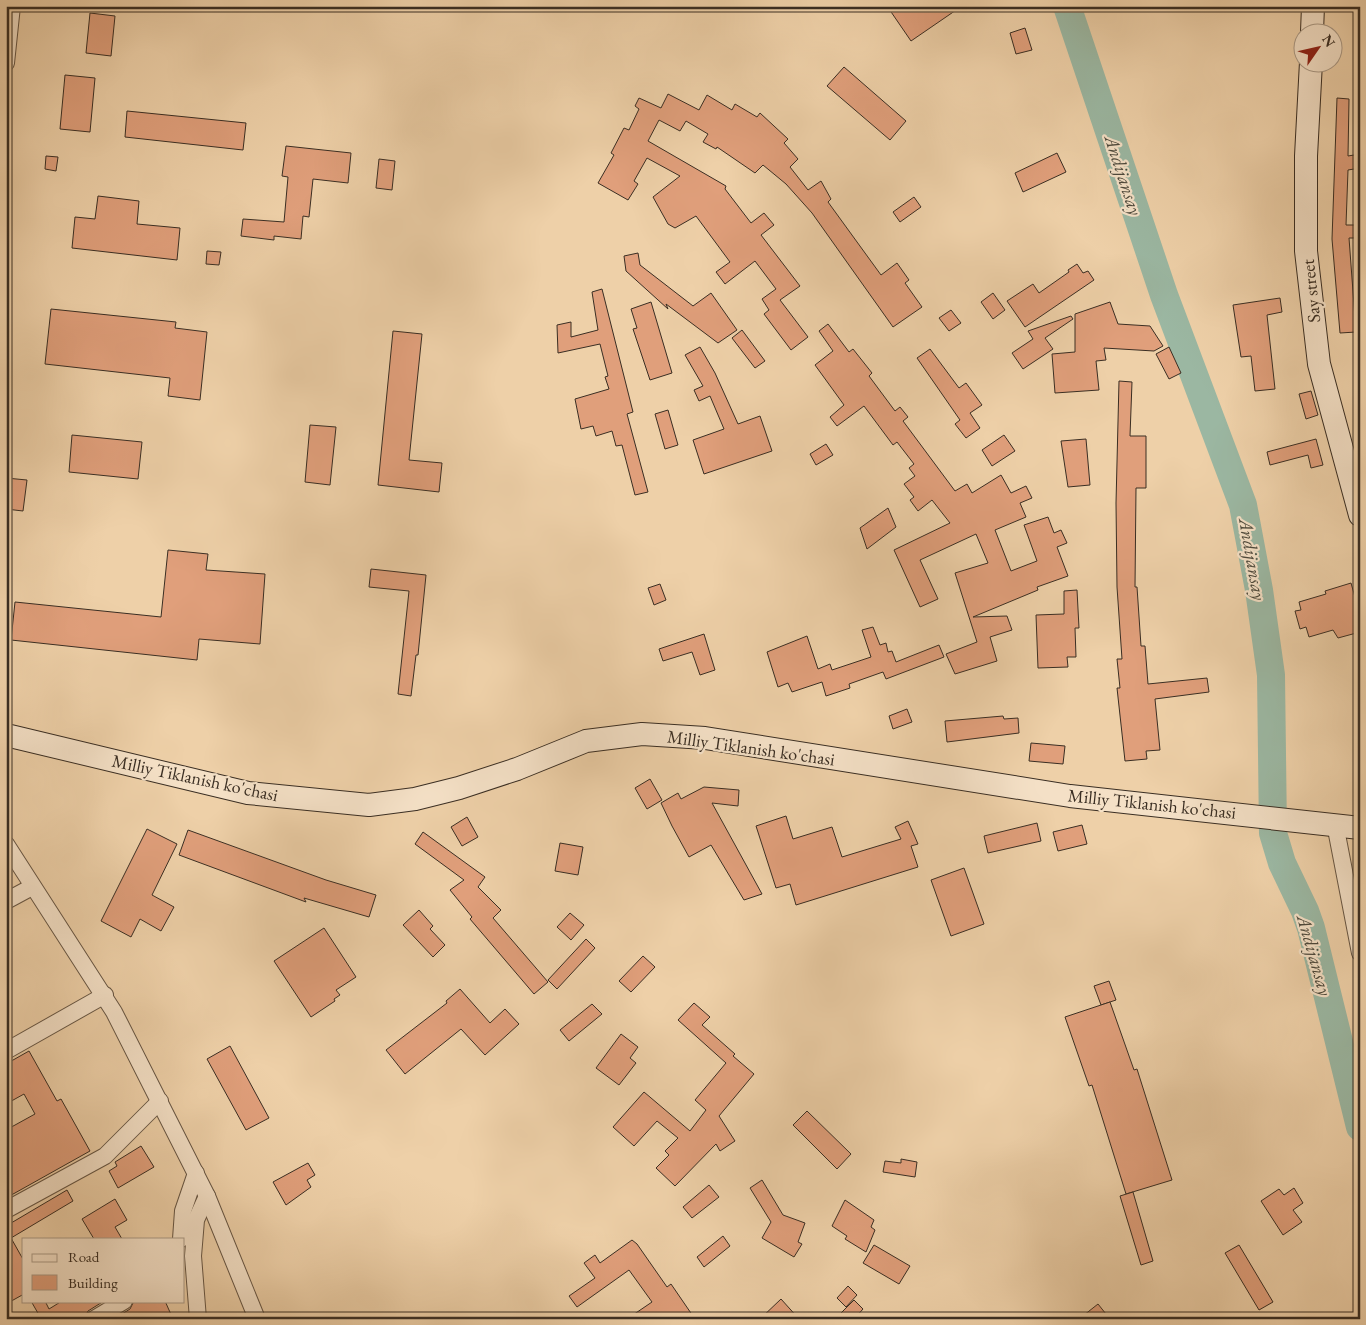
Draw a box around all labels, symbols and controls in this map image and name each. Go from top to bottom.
north arrow [1294,22,1344,72]
text: N [1318,31,1340,51]
water label: Andijansay [1098,130,1148,219]
street label: Say street [1296,258,1325,324]
water label: Andijansay [1233,514,1272,602]
street label: Milliy Tiklanish ko'chasi [666,724,837,771]
street label: Milliy Tiklanish ko'chasi [110,749,281,806]
street label: Milliy Tiklanish ko'chasi [1067,783,1238,824]
water label: Andijansay [1291,910,1338,999]
legend [22,1238,185,1302]
text: Road [68,1247,100,1266]
text: Building [68,1273,118,1292]

